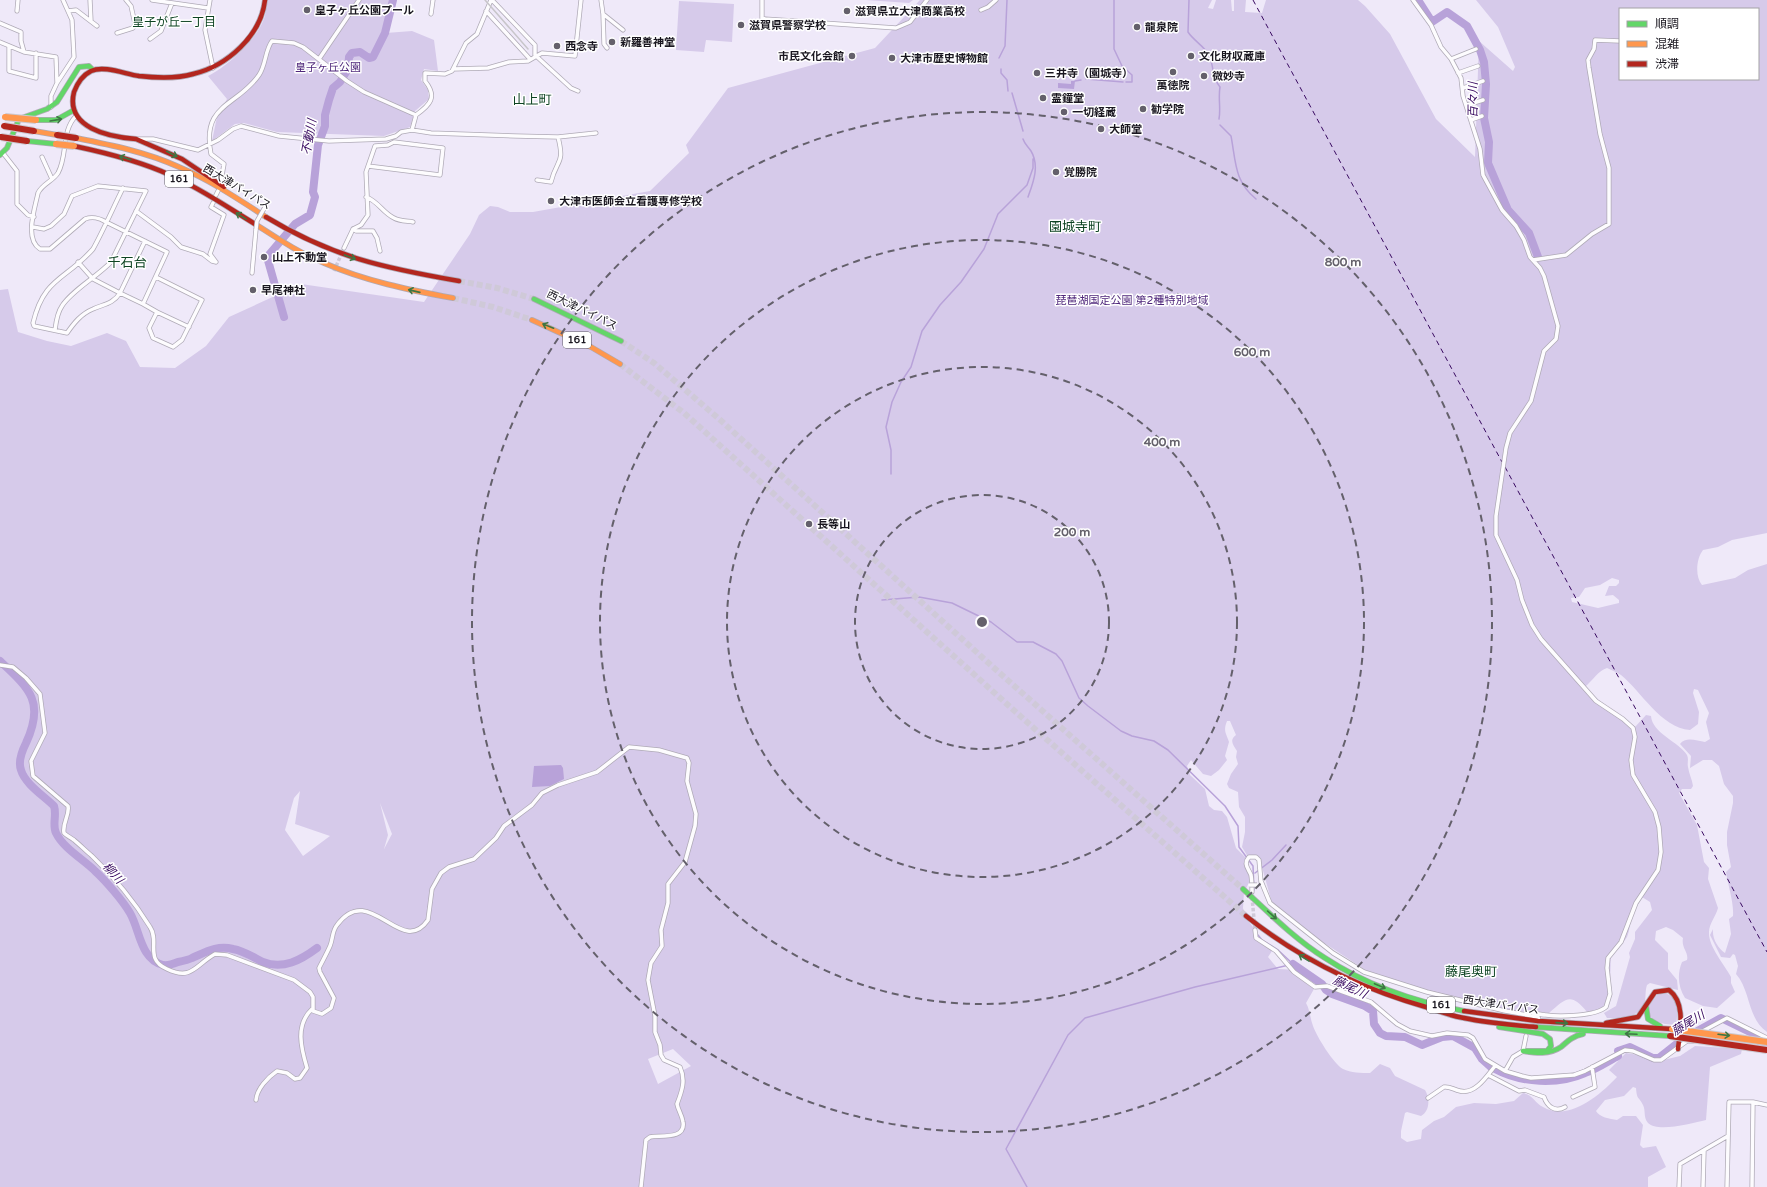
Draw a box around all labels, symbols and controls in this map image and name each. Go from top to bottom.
place label: 皇子ヶ丘公園プール [315,4,414,17]
marker: 皇子ヶ丘公園プール [302,5,312,15]
place label: 滋賀県立大津商業高校 [855,5,965,18]
marker: 滋賀県立大津商業高校 [842,6,852,16]
legend [1619,8,1759,80]
district label: 皇子が丘一丁目 [132,15,216,29]
text: 順調 [1655,17,1679,31]
place label: 滋賀県警察学校 [749,19,826,32]
marker: 滋賀県警察学校 [736,20,746,30]
place label: 龍泉院 [1145,21,1178,34]
marker: 龍泉院 [1132,22,1142,32]
place label: 新羅善神堂 [620,36,675,49]
marker: 新羅善神堂 [607,37,617,47]
text: 混雑 [1655,37,1679,51]
place label: 西念寺 [565,40,598,53]
marker: 西念寺 [552,41,562,51]
place label: 市民文化会館 [778,50,844,63]
place label: 文化財収蔵庫 [1199,50,1265,63]
marker: 市民文化会館 [847,51,857,61]
marker: 文化財収蔵庫 [1186,51,1196,61]
place label: 大津市歴史博物館 [900,52,988,65]
marker: 大津市歴史博物館 [887,53,897,63]
text: 渋滞 [1655,57,1679,71]
park label: 皇子ヶ丘公園 [295,61,361,74]
place label: 三井寺（園城寺） [1045,67,1133,80]
marker: 萬徳院 [1168,67,1178,77]
marker: 三井寺（園城寺） [1032,68,1042,78]
place label: 微妙寺 [1212,70,1245,83]
marker: 微妙寺 [1199,71,1209,81]
place label: 萬徳院 [1157,79,1190,92]
water label: 百々川 [1466,80,1480,118]
district label: 山上町 [512,92,552,108]
place label: 霊鐘堂 [1051,92,1084,105]
marker: 霊鐘堂 [1038,93,1048,103]
place label: 勧学院 [1151,103,1184,116]
marker: 勧学院 [1138,104,1148,114]
place label: 一切経蔵 [1072,106,1116,119]
marker: 一切経蔵 [1059,107,1069,117]
one-way arrow [50,116,63,124]
water label: 不動川 [299,116,319,156]
place label: 大師堂 [1109,123,1142,136]
marker: 大師堂 [1096,124,1106,134]
one-way arrow [166,151,178,158]
one-way arrow [119,154,132,161]
street label: 西大津バイパス [201,162,273,212]
place label: 覚勝院 [1064,166,1097,179]
marker: 覚勝院 [1051,167,1061,177]
road number: 161 [165,171,193,187]
place label: 大津市医師会立看護専修学校 [559,195,702,208]
marker: 大津市医師会立看護専修学校 [546,196,556,206]
one-way arrow [235,211,247,219]
district label: 園城寺町 [1049,219,1101,235]
place label: 山上不動堂 [272,251,327,264]
marker: 山上不動堂 [259,252,269,262]
one-way arrow [343,254,355,262]
district label: 千石台 [107,255,147,271]
text: 800 m [1325,255,1361,269]
place label: 早尾神社 [261,284,305,297]
marker: 早尾神社 [248,285,258,295]
one-way arrow [408,286,421,294]
street label: 西大津バイパス [545,287,619,333]
park label: 琵琶湖国定公園 第2種特別地域 [1056,294,1208,307]
one-way arrow [543,322,555,330]
road number: 161 [563,332,591,348]
text: 600 m [1234,345,1270,359]
text: 400 m [1144,435,1180,449]
place label: 長等山 [817,518,850,531]
marker: 長等山 [804,519,814,529]
text: 200 m [1054,525,1090,539]
centre of rings [975,615,989,629]
water label: 柳川 [100,859,128,888]
one-way arrow [1267,911,1277,920]
one-way arrow [1298,953,1310,961]
district label: 藤尾奥町 [1445,964,1497,980]
water label: 藤尾川 [1331,973,1371,1002]
one-way arrow [1374,983,1386,990]
street label: 西大津バイパス [1462,993,1540,1017]
road number: 161 [1427,997,1455,1013]
water label: 藤尾川 [1669,1007,1709,1038]
one-way arrow [1555,1019,1568,1026]
one-way arrow [1625,1030,1638,1038]
one-way arrow [1717,1031,1730,1039]

